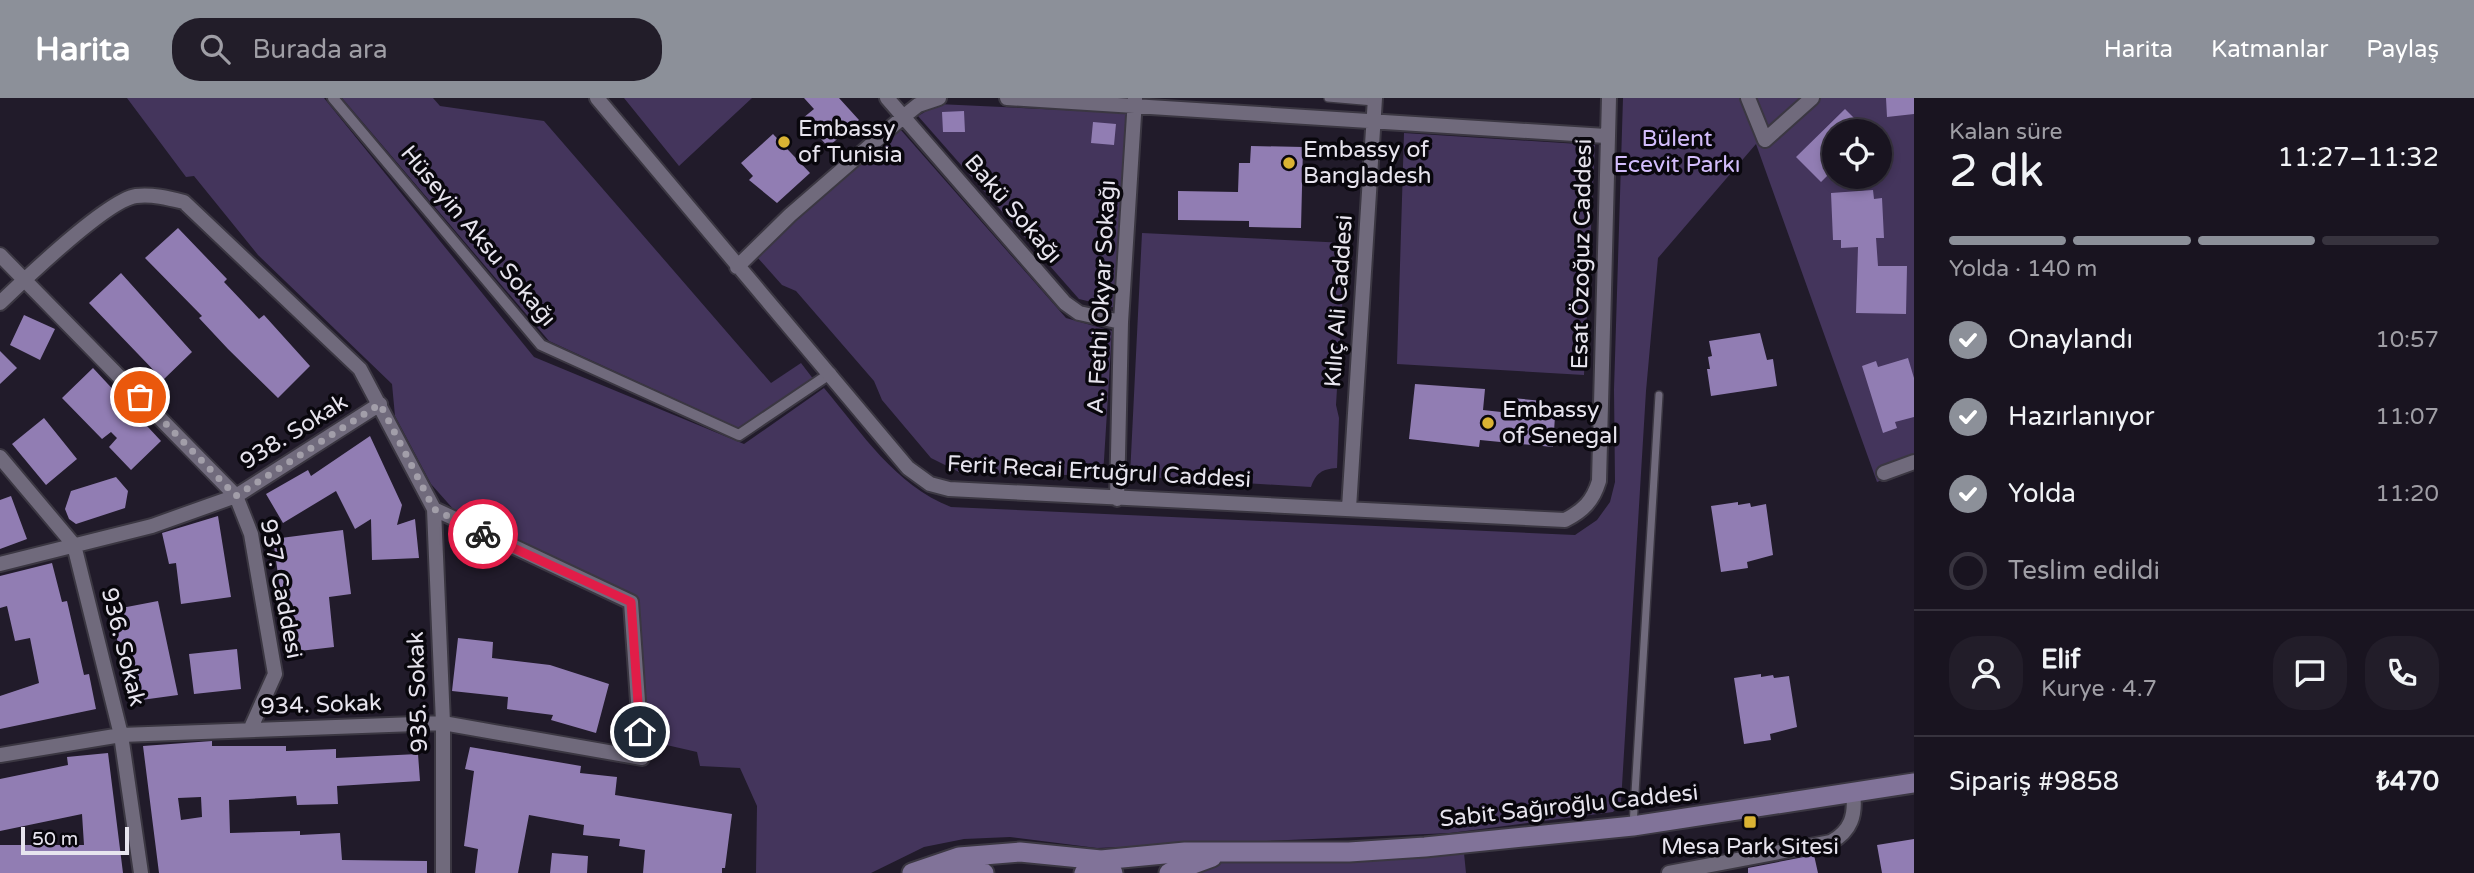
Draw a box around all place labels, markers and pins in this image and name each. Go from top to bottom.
place label: Embassy of Tunisia [798,115,903,169]
marker: Embassy of Tunisia [776,134,792,150]
place label: Embassy of Bangladesh [1303,136,1432,190]
marker: Embassy of Bangladesh [1281,155,1297,171]
pin [110,367,170,427]
place label: Embassy of Senegal [1502,396,1618,450]
marker: Embassy of Senegal [1480,415,1496,431]
pin [610,702,670,762]
marker: Mesa Park Sitesi [1742,814,1758,830]
place label: Mesa Park Sitesi [1661,833,1839,861]

